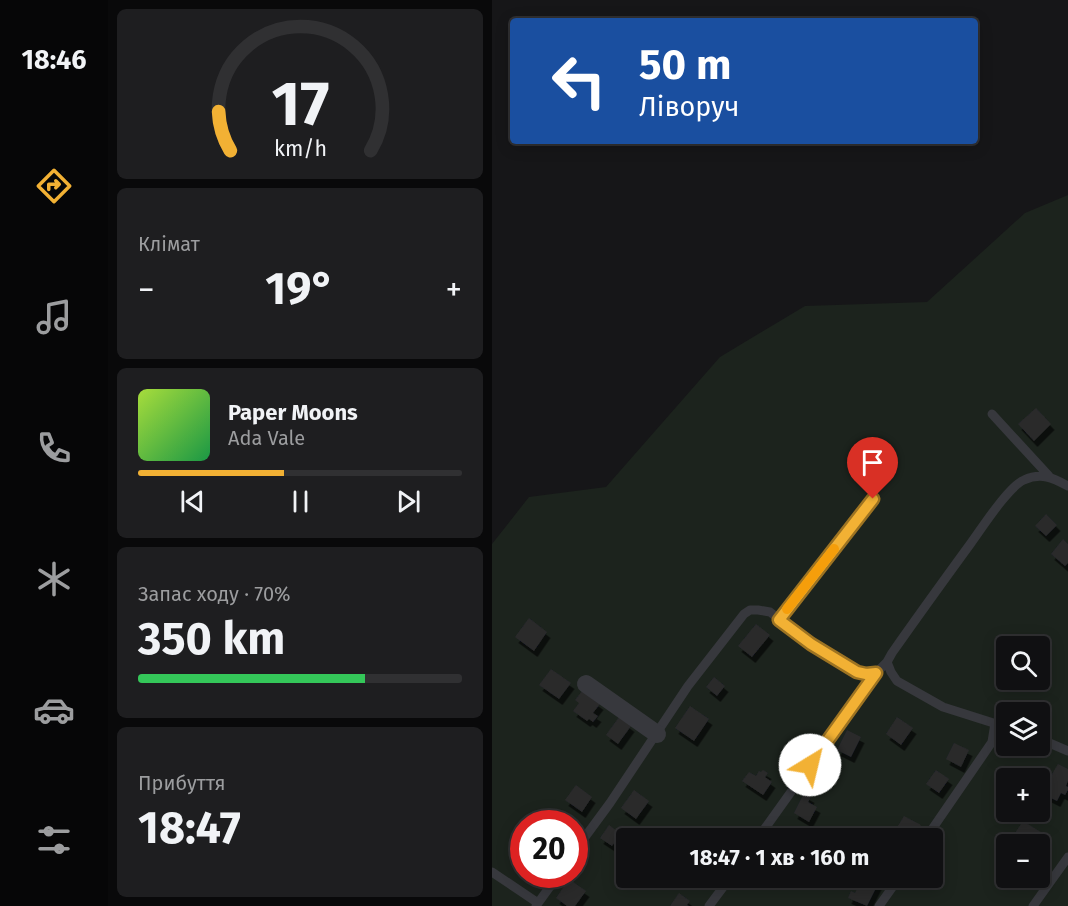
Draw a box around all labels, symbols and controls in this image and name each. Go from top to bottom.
text: 50 m [639,40,732,90]
icon: left [540,42,618,120]
text: 18:46 [21,44,87,76]
text: 17 [271,67,329,142]
text: Ліворуч [639,91,739,123]
text: km/h [273,137,327,163]
icon: directions [33,165,75,207]
text: Клімат [138,232,200,256]
text: 19° [265,262,335,316]
text: − [138,270,155,310]
text: + [446,270,462,310]
icon: music [33,296,75,338]
text: Paper Moons [228,399,358,426]
text: Ada Vale [228,426,305,450]
icon: phone [33,427,75,469]
pin [847,437,898,499]
icon: arrive [856,446,889,479]
icon: previous [176,485,209,518]
icon: pause [284,485,317,518]
icon: next [392,485,425,518]
icon: climate [33,558,75,600]
text: Запас ходу · 70% [138,582,291,606]
text: 350 km [138,612,285,666]
map controls [996,636,1050,888]
button: search [996,636,1050,690]
icon: car [33,689,75,731]
button: layers [996,702,1050,756]
position arrow [778,733,842,797]
button: + [996,768,1050,822]
text: Прибуття [138,771,226,795]
text: 18:47 [138,801,241,855]
speed limit sign: 20 [510,810,588,888]
icon: filters [33,819,75,861]
button: − [996,834,1050,888]
text: 18:47 · 1 хв · 160 m [690,844,869,871]

